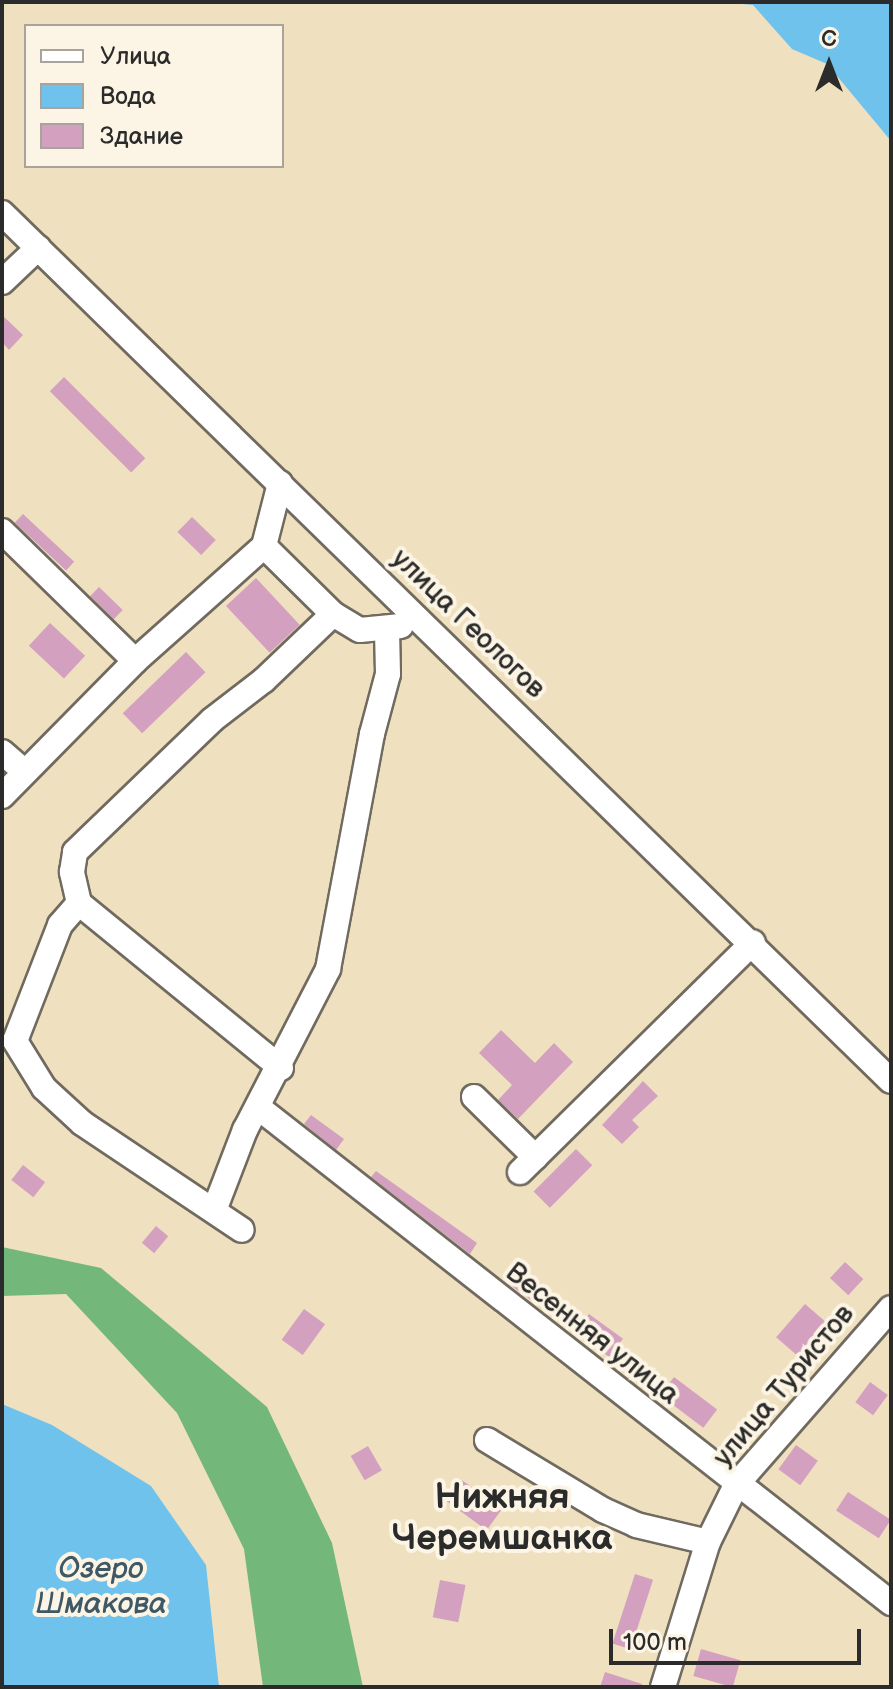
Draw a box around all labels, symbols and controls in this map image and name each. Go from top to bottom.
legend [24,24,284,168]
north arrow [789,24,869,104]
text: С [821,26,837,53]
text: Улица [100,42,171,71]
text: Вода [100,82,156,111]
text: Здание [100,122,183,151]
street label: улица Геологов [384,542,552,706]
street label: Весенняя улица [499,1256,685,1412]
street label: улица Туристов [706,1298,862,1474]
district label: Нижняя Черемшанка [392,1475,612,1560]
water label: Озеро Шмакова [35,1551,167,1622]
scale bar [613,1613,865,1663]
text: 100 m [623,1628,687,1657]

